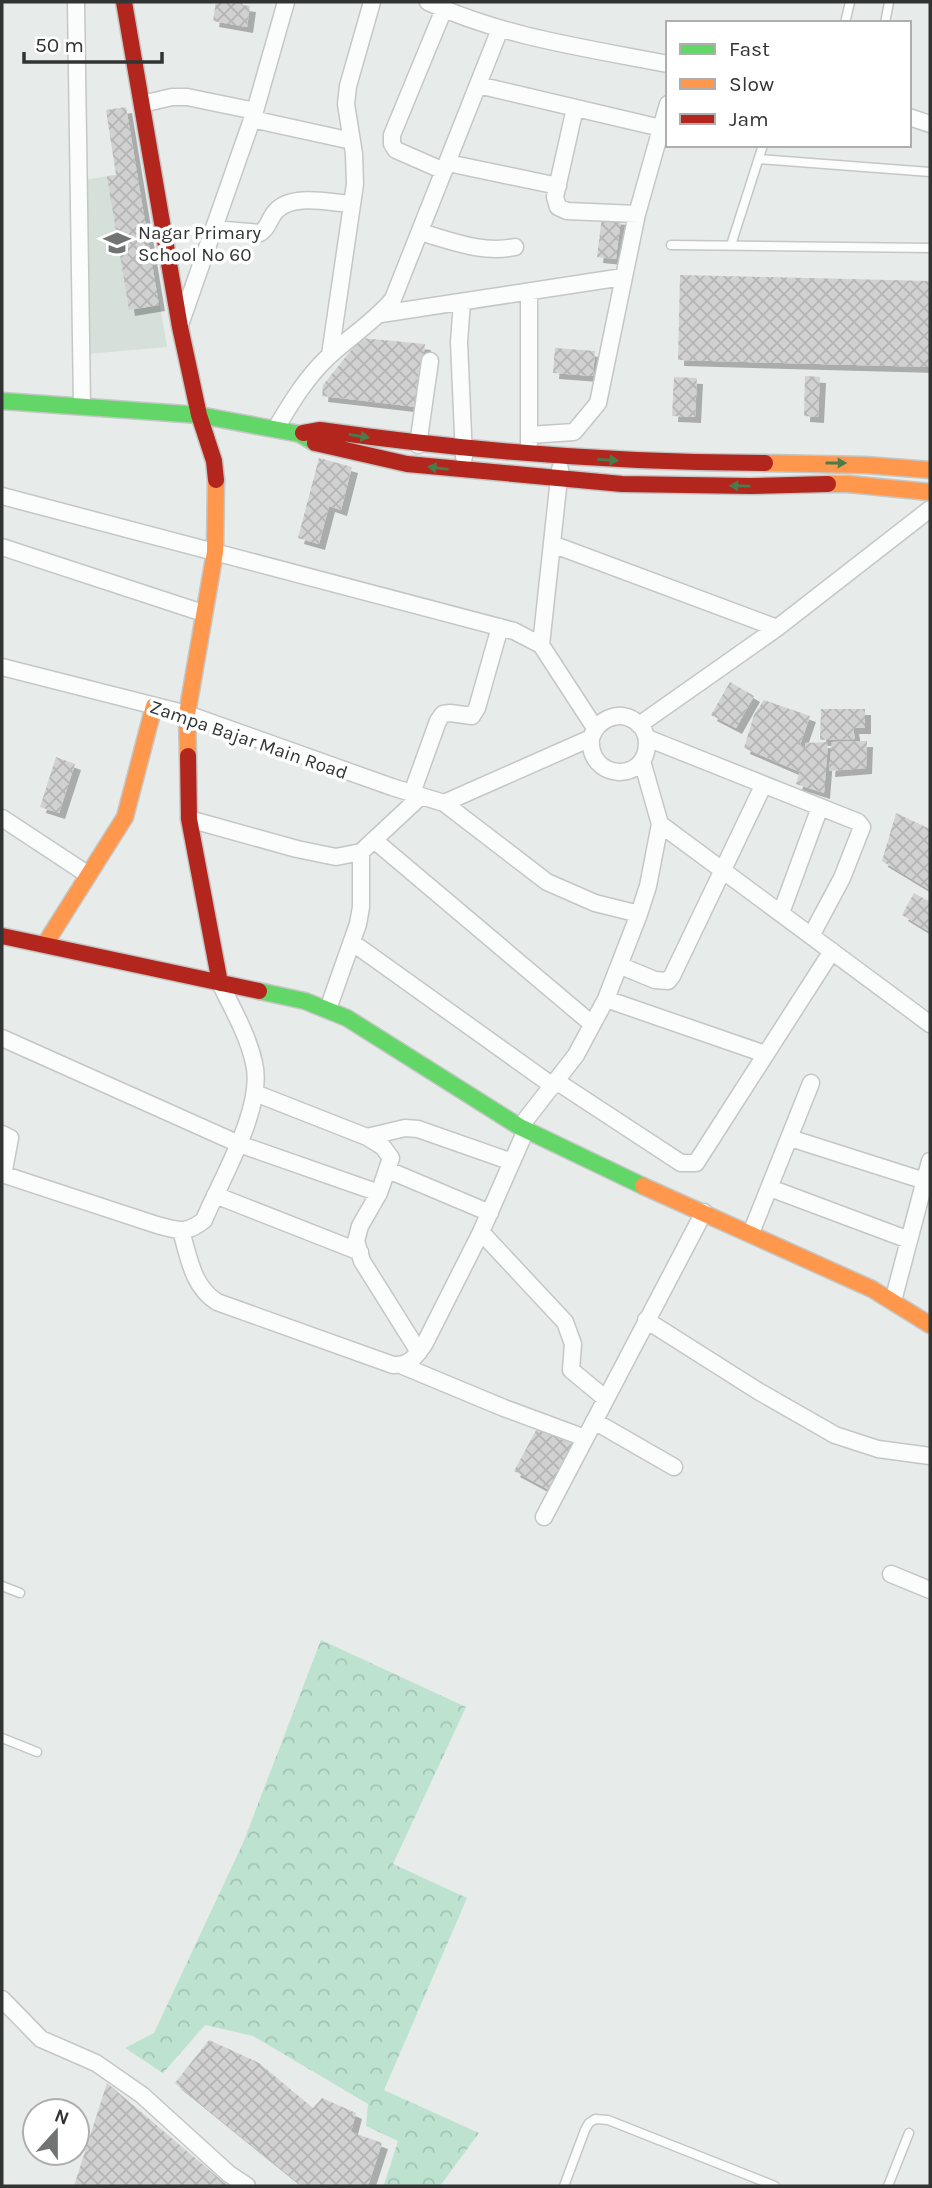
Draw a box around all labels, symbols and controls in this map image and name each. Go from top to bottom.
scale bar [24,21,163,65]
legend [666,21,911,147]
text: 50 m [35,33,84,57]
text: Fast [729,37,770,61]
text: Slow [729,72,774,96]
text: Jam [729,107,769,131]
place label: Nagar Primary School No 60 [138,222,261,266]
school or university icon: Nagar Primary School No 60 [102,228,132,258]
one-way arrow [348,431,370,442]
one-way arrow [598,454,620,465]
one-way arrow [825,457,847,469]
one-way arrow [427,462,449,473]
one-way arrow [729,480,751,491]
street label: Zampa Bajar Main Road [147,696,350,784]
north arrow [21,2097,91,2167]
text: N [51,2104,72,2130]

